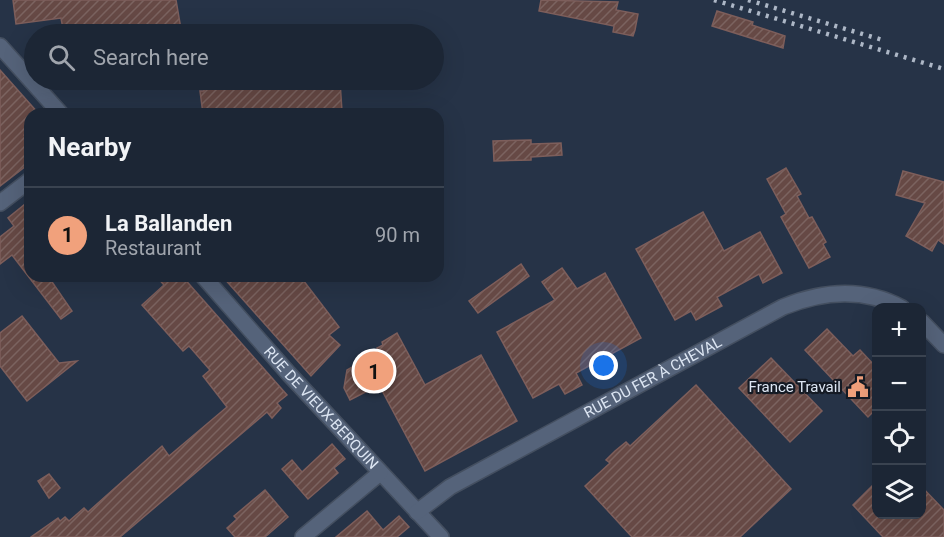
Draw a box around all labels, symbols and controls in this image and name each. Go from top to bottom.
search box [24,24,444,90]
icon: search [45,41,78,74]
text: Search here [93,45,209,70]
text: Nearby [48,132,131,162]
text: La Ballanden [105,211,232,236]
text: 1 [62,223,73,247]
text: 90 m [375,223,420,247]
text: Restaurant [105,236,202,260]
map controls [872,303,926,519]
button: + [872,303,926,357]
street label: RUE DU FER À CHEVAL [581,333,725,422]
street label: RUE DE VIEUX-BERQUIN [260,343,382,473]
pin: 1 [354,348,394,394]
your location [589,351,618,380]
button: − [872,357,926,411]
public building icon: France Travail [846,375,870,399]
place label: France Travail [749,378,841,396]
button: locate [872,411,926,465]
button: layers [872,465,926,519]

